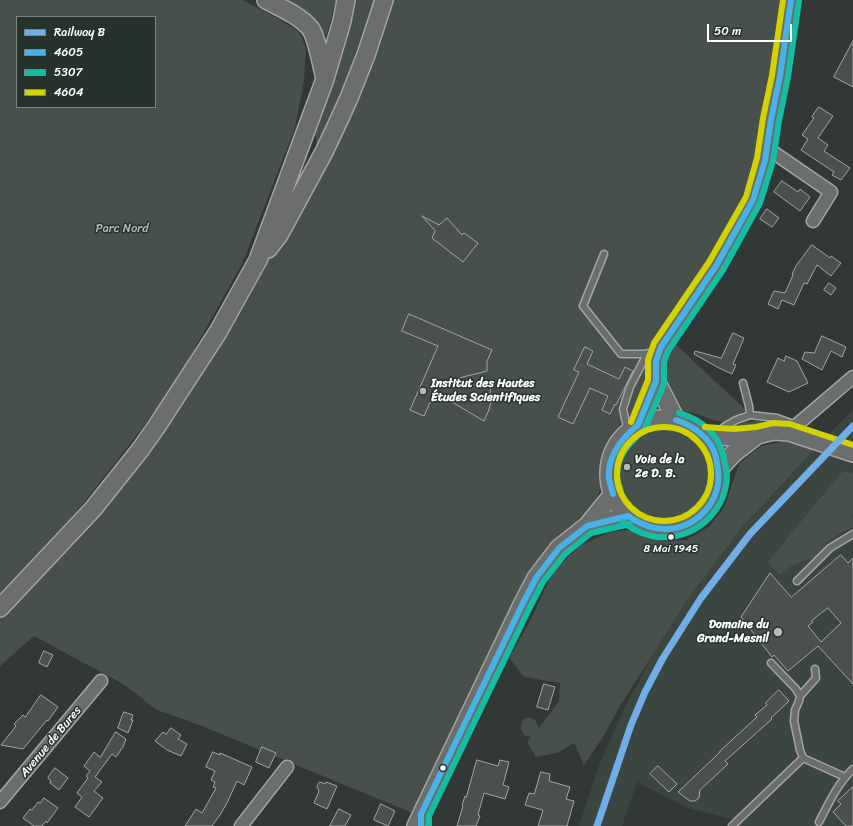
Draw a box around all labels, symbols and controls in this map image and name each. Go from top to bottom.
legend [16,16,156,108]
scale bar [709,16,794,42]
text: 50 m [714,20,741,42]
text: Railway B [54,21,105,43]
text: 4605 [54,41,83,63]
text: 5307 [54,61,82,83]
text: 4604 [54,81,83,103]
park label: Parc Nord [96,222,148,236]
place label: Institut des Hautes Études Scientifiques [431,377,540,405]
marker: Institut des Hautes Études Scientifiques [418,386,428,396]
place label: Voie de la 2e D. B. [635,453,684,481]
marker: Voie de la 2e D. B. [622,462,632,472]
marker: 8 Mai 1945 [666,532,676,542]
place label: 8 Mai 1945 [644,542,698,556]
place label: Domaine du Grand-Mesnil [697,618,769,646]
marker: Domaine du Grand-Mesnil [772,626,784,638]
street label: Avenue de Bures [17,704,85,780]
unlabelled marker [438,763,448,773]

